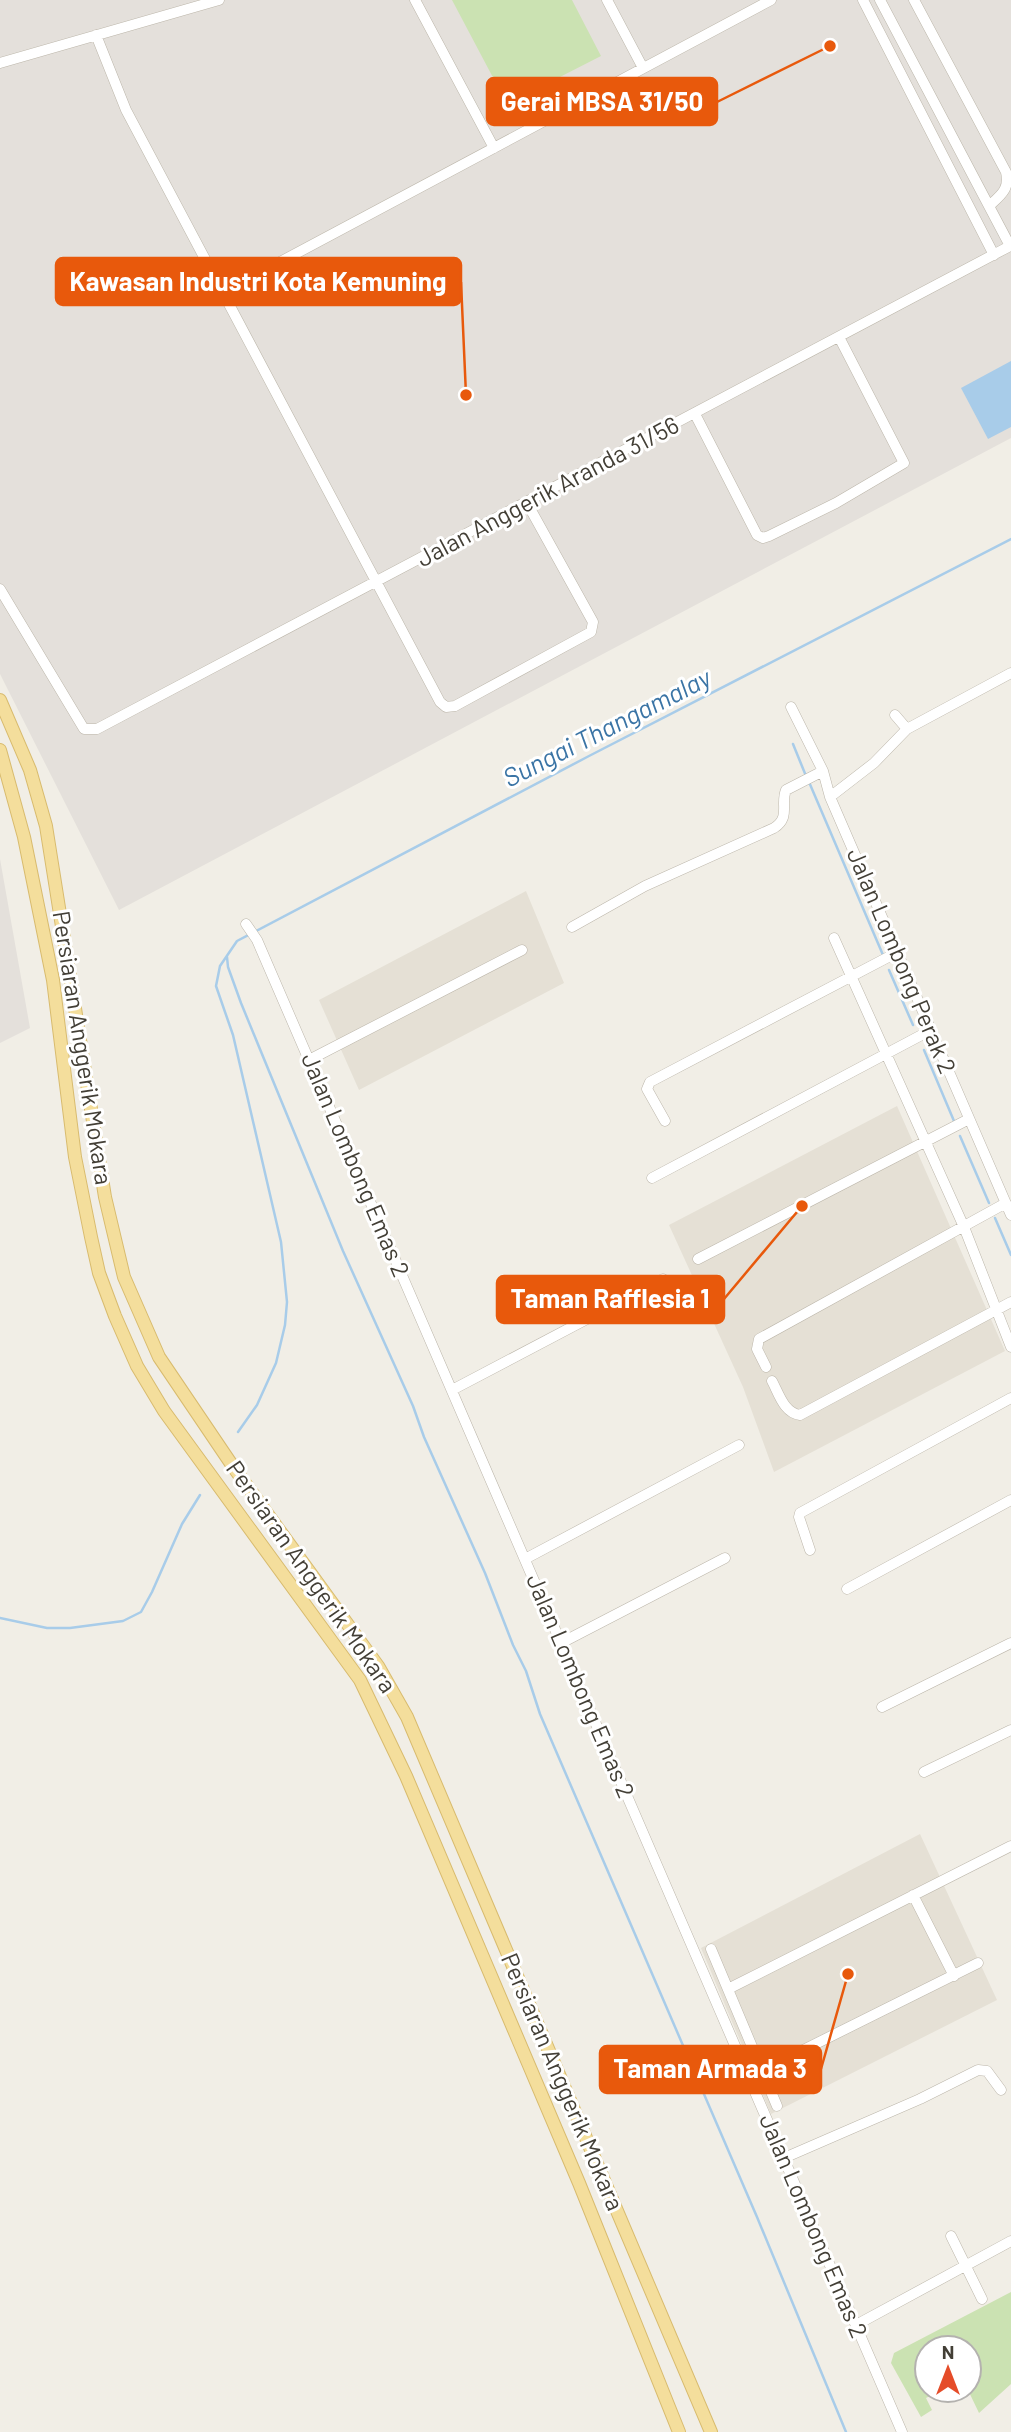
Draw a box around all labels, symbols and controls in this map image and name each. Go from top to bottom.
callout: Gerai MBSA 31/50 [487,78,717,125]
text: Gerai MBSA 31/50 [501,85,703,116]
callout: Kawasan Industri Kota Kemuning [56,258,461,305]
text: Kawasan Industri Kota Kemuning [69,265,447,296]
street label: Jalan Anggerik Aranda 31/56 [411,409,683,572]
water label: Sungai Thangamalay [497,660,717,792]
street label: Jalan Lombong Perak 2 [842,843,963,1077]
street label: Persiaran Anggerik Mokara [48,909,119,1187]
street label: Jalan Lombong Emas 2 [296,1048,417,1281]
callout: Taman Rafflesia 1 [497,1276,724,1323]
text: Taman Rafflesia 1 [510,1282,710,1313]
street label: Persiaran Anggerik Mokara [221,1454,403,1698]
street label: Jalan Lombong Emas 2 [521,1569,642,1802]
street label: Persiaran Anggerik Mokara [496,1948,631,2214]
callout: Taman Armada 3 [600,2046,821,2093]
text: Taman Armada 3 [613,2052,807,2083]
street label: Jalan Lombong Emas 2 [754,2109,875,2342]
north arrow [913,2334,983,2404]
text: N [942,2340,954,2363]

